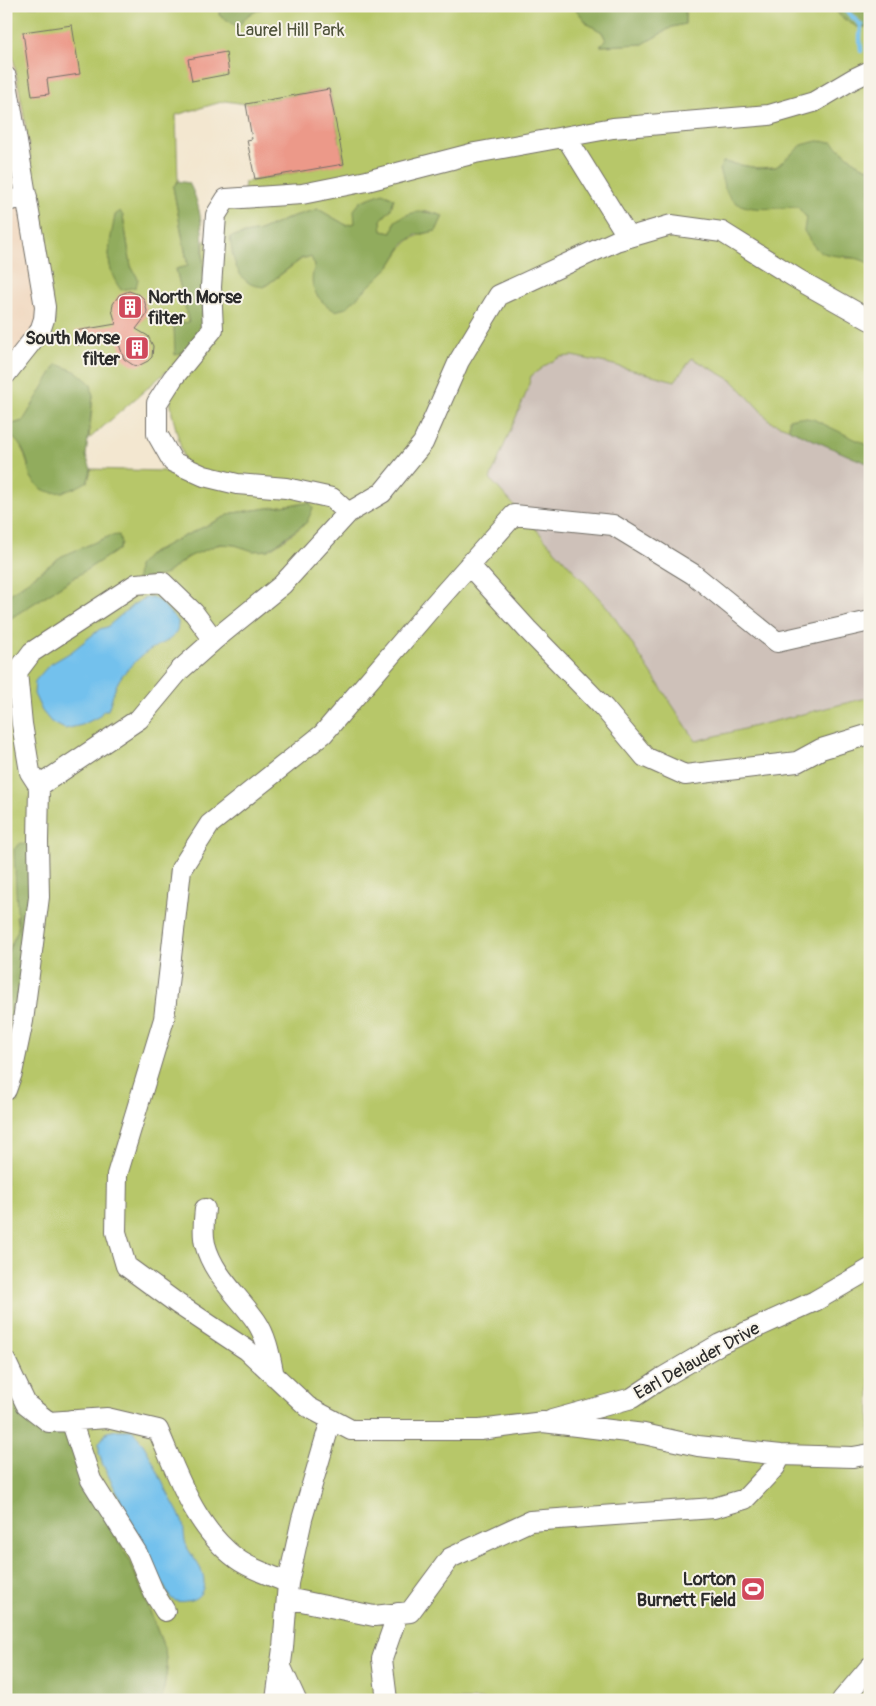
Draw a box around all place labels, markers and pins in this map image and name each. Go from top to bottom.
place label: North Morse filter [148,286,243,330]
building icon: North Morse filter [117,294,143,320]
place label: South Morse filter [25,327,121,371]
building icon: South Morse filter [124,335,150,361]
place label: Lorton Burnett Field [637,1568,736,1612]
sports icon: Lorton Burnett Field [740,1576,766,1602]

